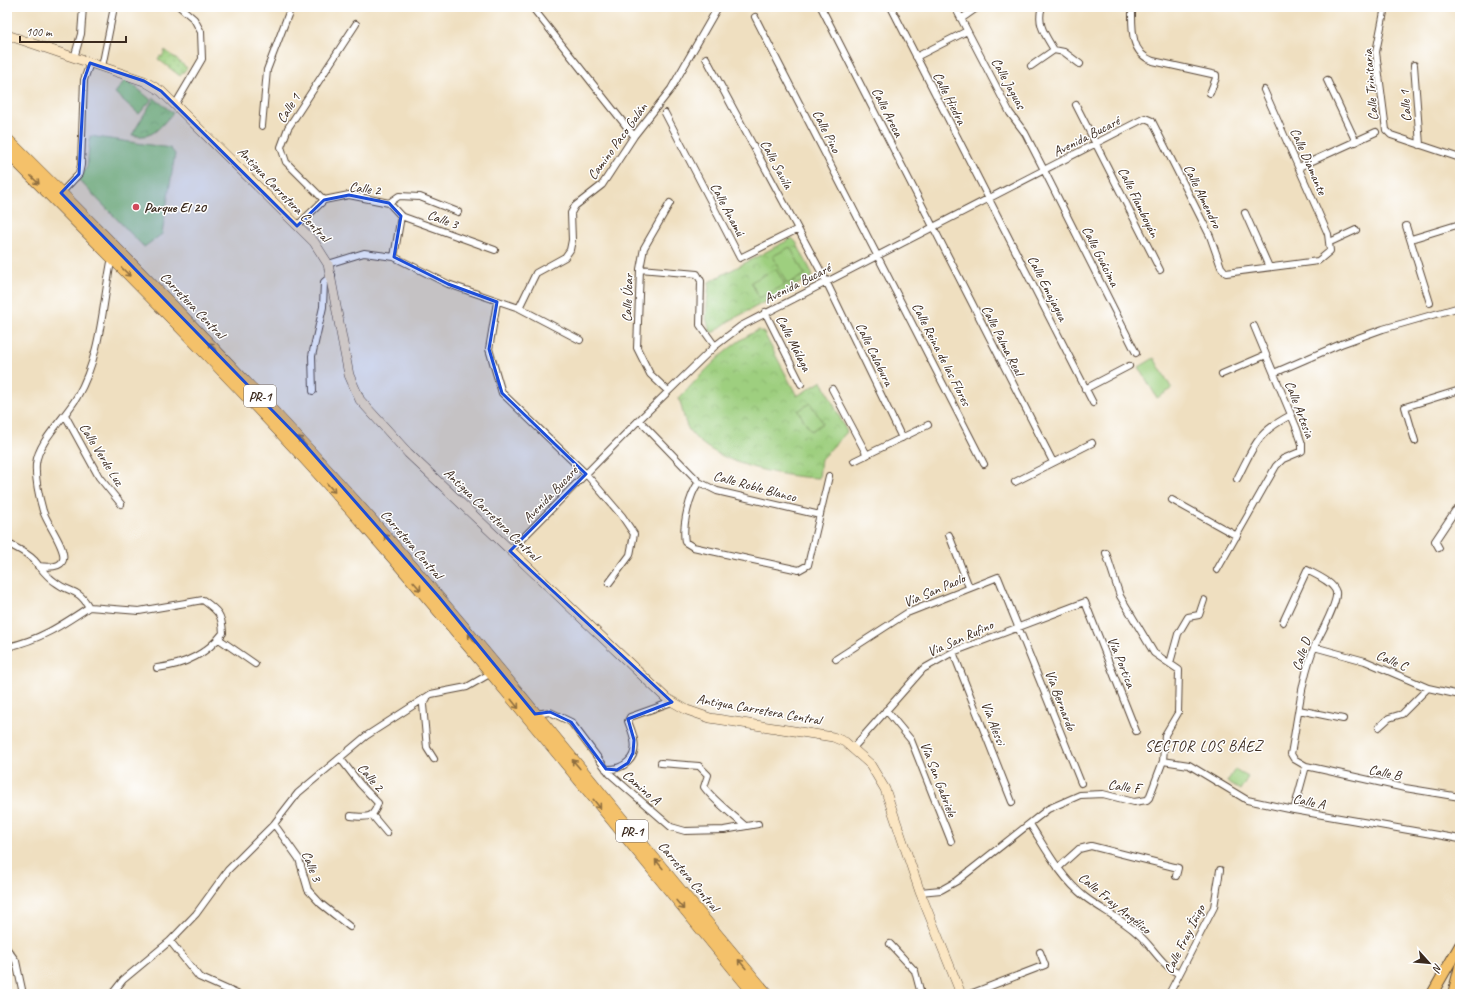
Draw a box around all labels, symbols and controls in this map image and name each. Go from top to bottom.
scale bar [20,18,126,44]
text: 100 m [26,24,53,40]
street label: Calle Trinitaria [1359,48,1382,121]
street label: Calle Jaguas [988,55,1030,113]
street label: Calle Hiedra [929,69,971,129]
street label: Calle Areca [868,85,908,141]
street label: Calle 1 [1396,89,1415,122]
street label: Calle 1 [273,90,304,126]
street label: Camino Paco Galán [584,99,651,183]
street label: Calle Pino [809,107,845,156]
street label: Avenida Bucaré [1050,111,1124,160]
street label: Calle Diamante [1286,125,1331,198]
street label: Calle Savila [757,137,797,193]
street label: Antigua Carretera Central [234,143,335,247]
street label: Calle Almendro [1180,161,1226,232]
street label: Calle Flamboyán [1114,164,1163,241]
one-way arrow [30,175,40,185]
street label: Calle 2 [348,178,383,199]
street label: Calle Anamú [707,180,749,240]
place label: Parque El 20 [144,199,207,216]
marker: Parque El 20 [131,202,141,212]
street label: Calle 3 [425,206,462,233]
street label: Calle Guácima [1078,223,1124,290]
street label: Calle Emajagua [1024,253,1072,325]
street label: Avenida Bucaré [761,258,835,307]
one-way arrow [121,267,131,277]
street label: Carretera Central [157,268,231,344]
street label: Calle Úcar [618,273,637,322]
street label: Calle Reina de las Flores [908,300,975,410]
street label: Calle Palma Real [978,302,1029,380]
street label: Calle Málaga [772,312,816,375]
street label: Calle Calabura [852,320,898,390]
one-way arrow [208,342,218,352]
street label: Calle Artesia [1281,378,1319,441]
road number: PR-1 [244,385,276,407]
street label: Calle Verde Luz [76,420,128,490]
one-way arrow [298,437,307,447]
street label: Avenida Bucaré [519,461,583,526]
street label: Antigua Carretera Central [440,464,545,566]
street label: Calle Roble Blanco [712,467,799,506]
one-way arrow [326,483,336,493]
street label: Carretera Central [377,506,448,584]
one-way arrow [384,533,393,544]
street label: Vía San Paolo [901,569,969,611]
one-way arrow [412,581,421,591]
street label: Via San Rufino [925,616,998,661]
one-way arrow [468,632,477,643]
street label: Vía Portica [1104,634,1140,691]
street label: Calle D [1288,635,1315,673]
street label: Calle C [1374,646,1412,675]
street label: Vía Bernardo [1041,668,1080,734]
street label: Antigua Carretera Central [695,690,825,729]
one-way arrow [511,698,519,709]
street label: Vía Alessi [978,699,1010,749]
district label: SECTOR LOS BÁEZ [1145,737,1264,756]
street label: Vía San Gabriele [916,739,961,820]
one-way arrow [572,758,581,769]
street label: Calle 2 [354,760,389,796]
street label: Calle B [1367,761,1404,785]
street label: Camino A [619,766,665,809]
street label: Calle F [1107,776,1144,798]
street label: Calle A [1291,790,1327,813]
one-way arrow [593,799,602,810]
road number: PR-1 [616,820,648,842]
street label: Carretera Central [654,838,725,917]
street label: Calle 3 [298,848,326,886]
one-way arrow [655,859,664,869]
street label: Calle Fray Angélico [1075,869,1156,939]
one-way arrow [676,899,685,910]
street label: Calle Fray Íñigo [1160,900,1210,977]
north arrow [1409,943,1449,983]
one-way arrow [737,959,746,970]
text: N [1429,961,1446,976]

